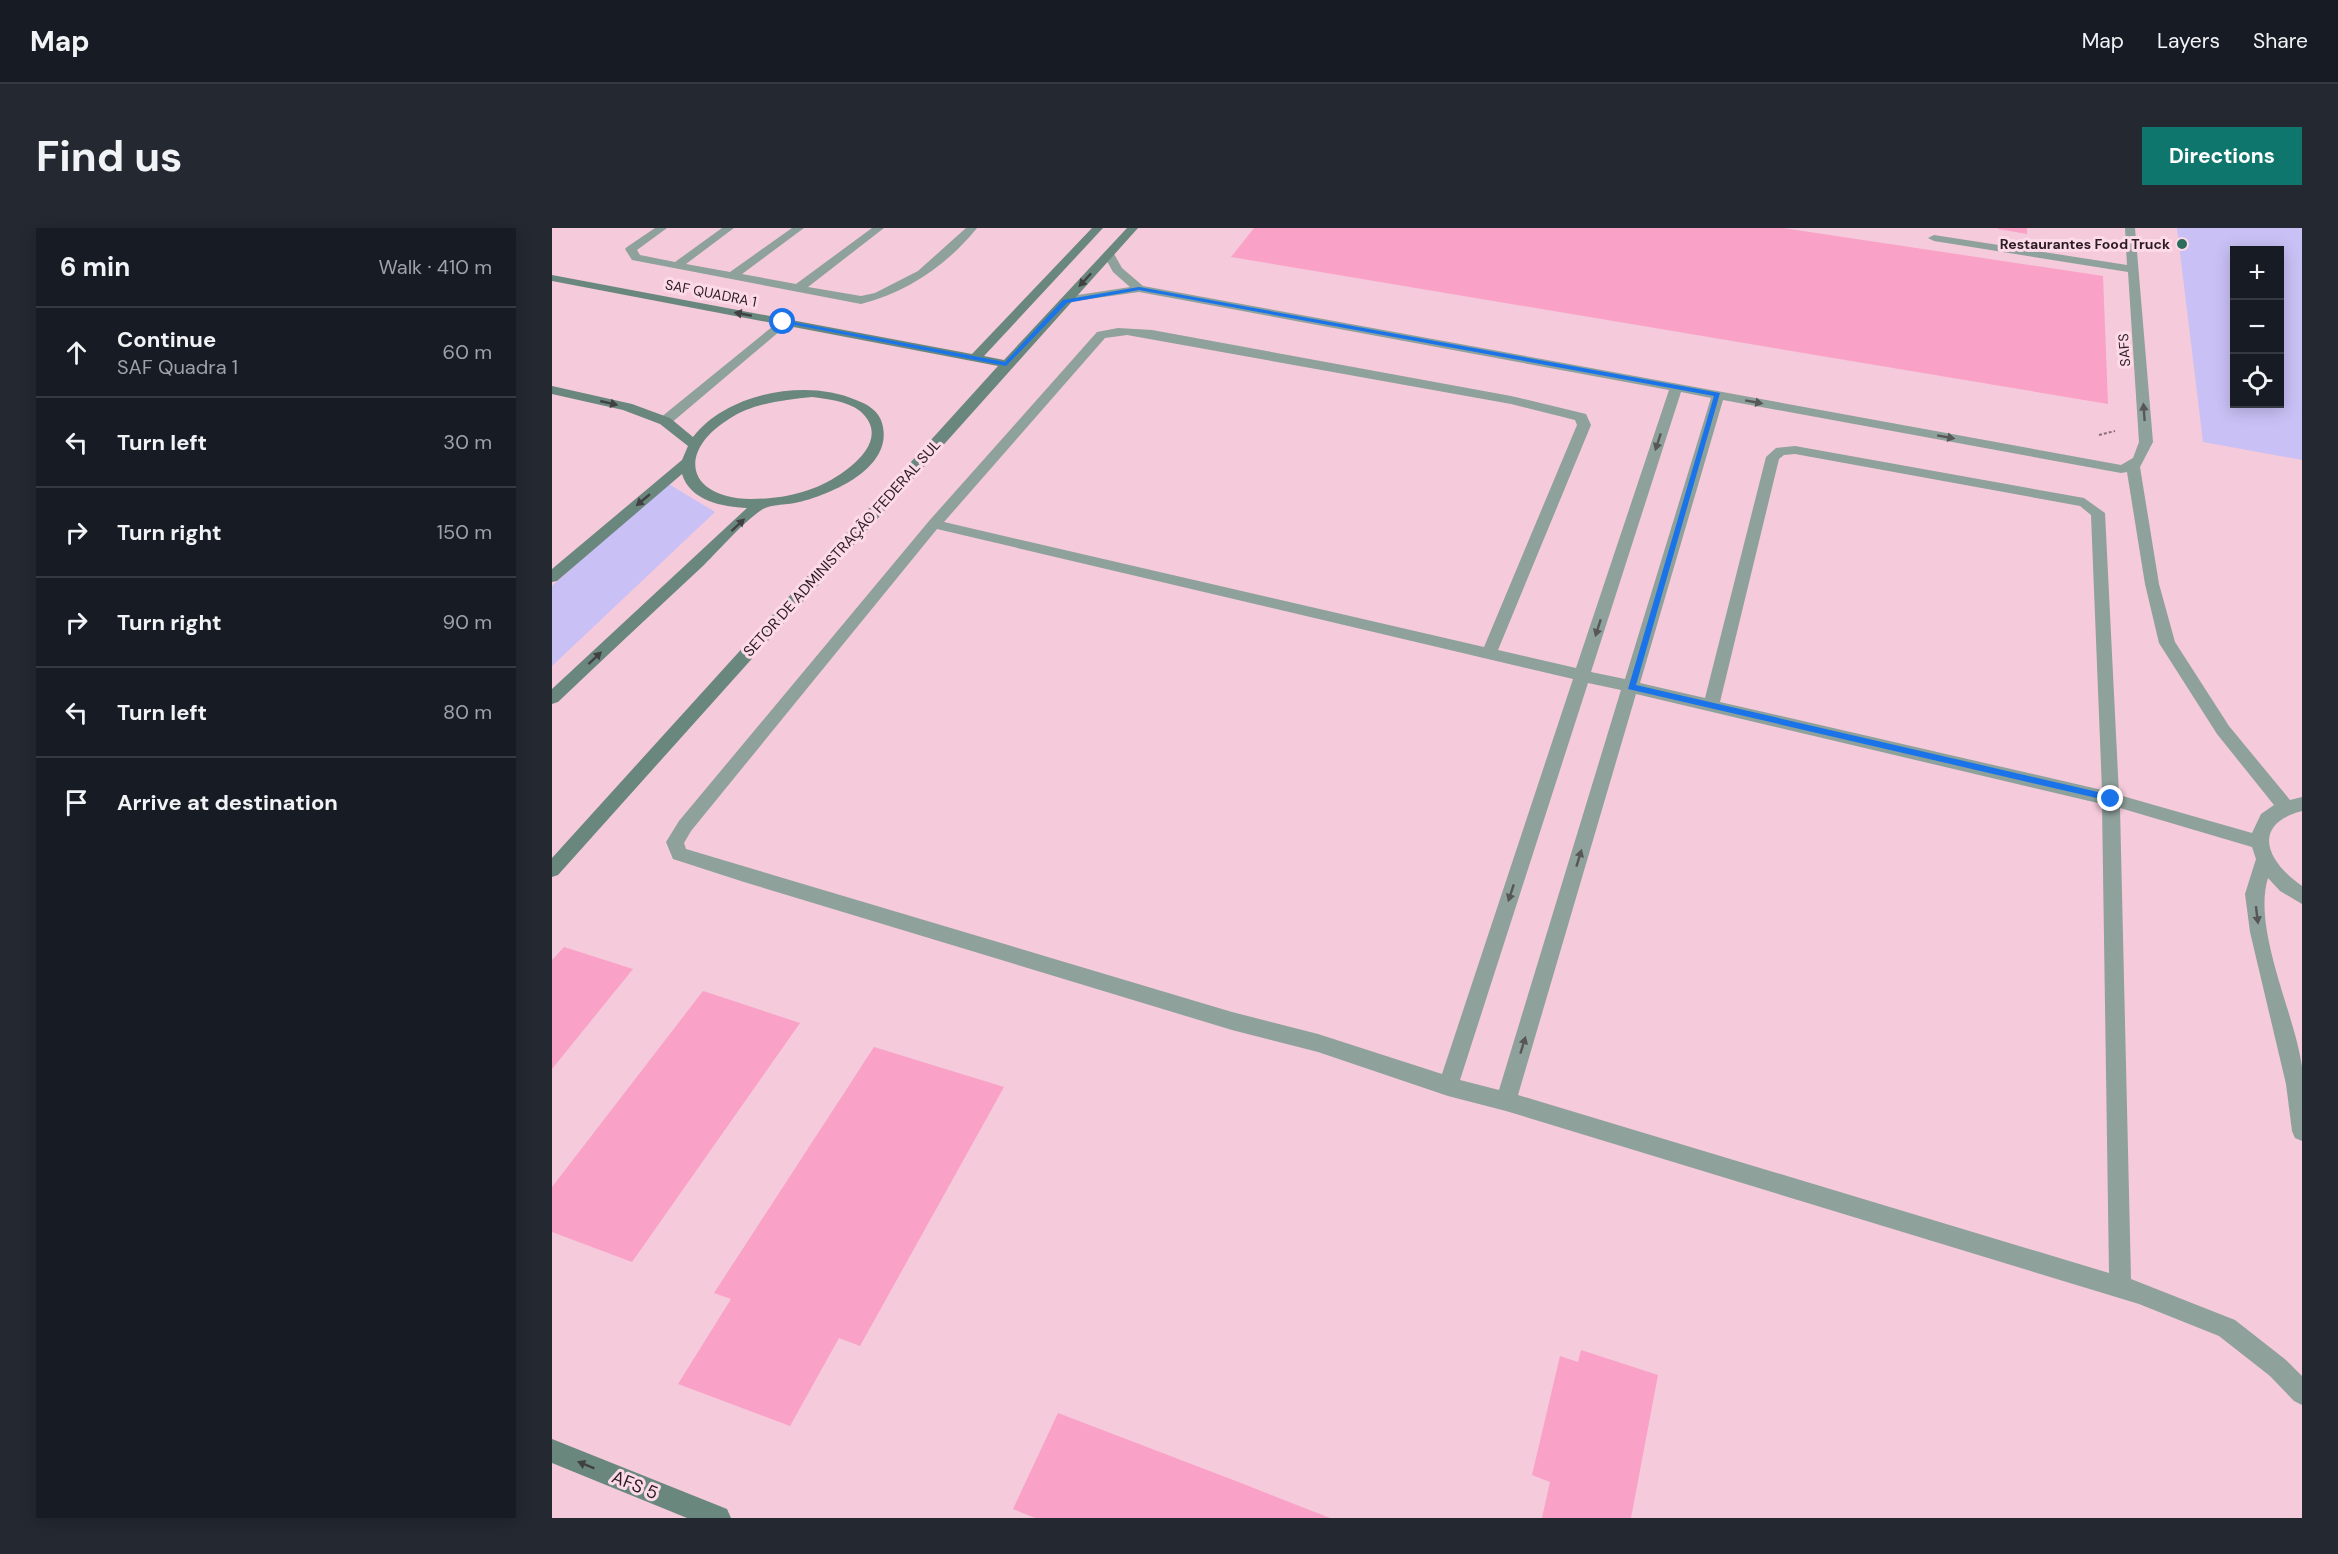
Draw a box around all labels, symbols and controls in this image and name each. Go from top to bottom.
text: Map [30,23,90,60]
text: Map [2082,27,2124,55]
text: Layers [2157,27,2220,55]
text: Share [2253,27,2308,55]
button: Directions [2142,127,2302,185]
text: Find us [36,129,182,184]
place label: Restaurantes Food Truck [2000,235,2170,253]
marker: Restaurantes Food Truck [2175,237,2189,251]
map controls [2230,246,2284,408]
button: + [2230,246,2284,300]
text: 6 min [60,250,130,284]
text: Walk · 410 m [378,254,492,280]
one-way arrow [1079,272,1092,287]
street label: SAF QUADRA 1 [664,275,758,311]
button: − [2230,300,2284,354]
route start [769,308,795,334]
one-way arrow [733,309,752,318]
text: Continue [117,325,216,354]
street label: SAFS [2114,333,2134,367]
icon: ahead [60,336,93,369]
text: 60 m [443,339,492,365]
text: SAF Quadra 1 [117,354,238,380]
button: locate [2230,354,2284,408]
one-way arrow [1745,397,1764,406]
one-way arrow [600,399,619,408]
one-way arrow [2139,402,2149,421]
icon: left [60,426,93,459]
text: Turn left [117,428,207,457]
text: 30 m [443,429,492,455]
one-way arrow [1653,433,1663,451]
one-way arrow [1937,433,1956,442]
street label: SETOR DE ADMINISTRAÇÃO FEDERAL SUL [739,435,945,661]
one-way arrow [635,493,651,506]
icon: right [60,516,93,549]
text: Turn right [117,518,222,547]
text: 150 m [437,519,492,545]
one-way arrow [730,519,744,533]
icon: right [60,606,93,639]
text: Turn right [117,608,222,637]
text: 90 m [443,609,492,635]
one-way arrow [1593,619,1602,637]
one-way arrow [587,652,602,665]
icon: left [60,696,93,729]
text: Turn left [117,698,207,727]
text: 80 m [443,699,492,725]
route end [2097,785,2123,811]
icon: arrive [60,786,93,819]
text: Arrive at destination [117,788,338,817]
one-way arrow [1575,849,1584,867]
one-way arrow [1506,884,1515,902]
one-way arrow [2252,906,2262,925]
one-way arrow [1519,1036,1528,1054]
one-way arrow [576,1460,594,1470]
street label: AFS 5 [608,1465,662,1505]

